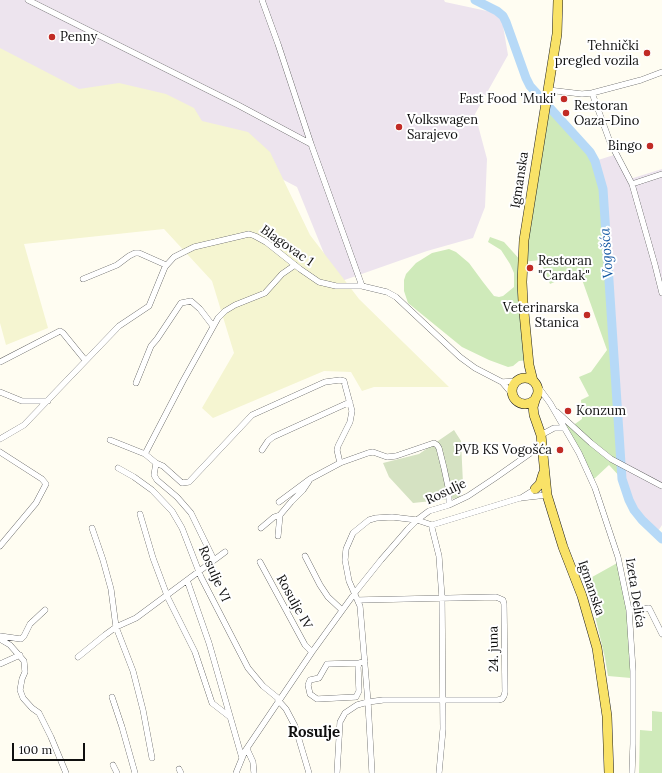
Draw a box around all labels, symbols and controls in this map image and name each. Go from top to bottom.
place label: Penny [60,29,97,45]
marker: Penny [47,32,57,42]
place label: Tehnički pregled vozila [555,38,639,69]
marker: Tehnički pregled vozila [642,48,652,58]
place label: Fast Food 'Muki' [459,91,556,107]
marker: Fast Food 'Muki' [559,94,569,104]
place label: Restoran Oaza-Dino [574,98,639,129]
marker: Restoran Oaza-Dino [561,108,571,118]
place label: Volkswagen Sarajevo [407,112,478,143]
marker: Volkswagen Sarajevo [394,122,404,132]
place label: Bingo [608,138,642,154]
marker: Bingo [645,141,655,151]
street label: Igmanska [508,150,532,210]
street label: Blagovac 1 [258,222,316,270]
water label: Vogošća [597,227,617,279]
place label: Restoran "Cardak" [538,253,592,284]
marker: Restoran "Cardak" [525,263,535,273]
place label: Veterinarska Stanica [503,300,579,331]
marker: Veterinarska Stanica [582,310,592,320]
place label: Konzum [576,403,626,419]
marker: Konzum [563,406,573,416]
place label: PVB KS Vogošća [455,442,552,458]
marker: PVB KS Vogošća [555,445,565,455]
street label: Rosulje [423,476,469,508]
street label: Rosulje VI [195,544,233,604]
street label: Izeta Delića [622,557,648,629]
street label: Igmanska [574,558,608,618]
street label: Rosulje IV [273,572,315,632]
street label: 24. juna [486,626,502,672]
district label: Rosulje [288,724,340,742]
scale bar [14,735,87,761]
text: 100 m [19,742,52,757]

